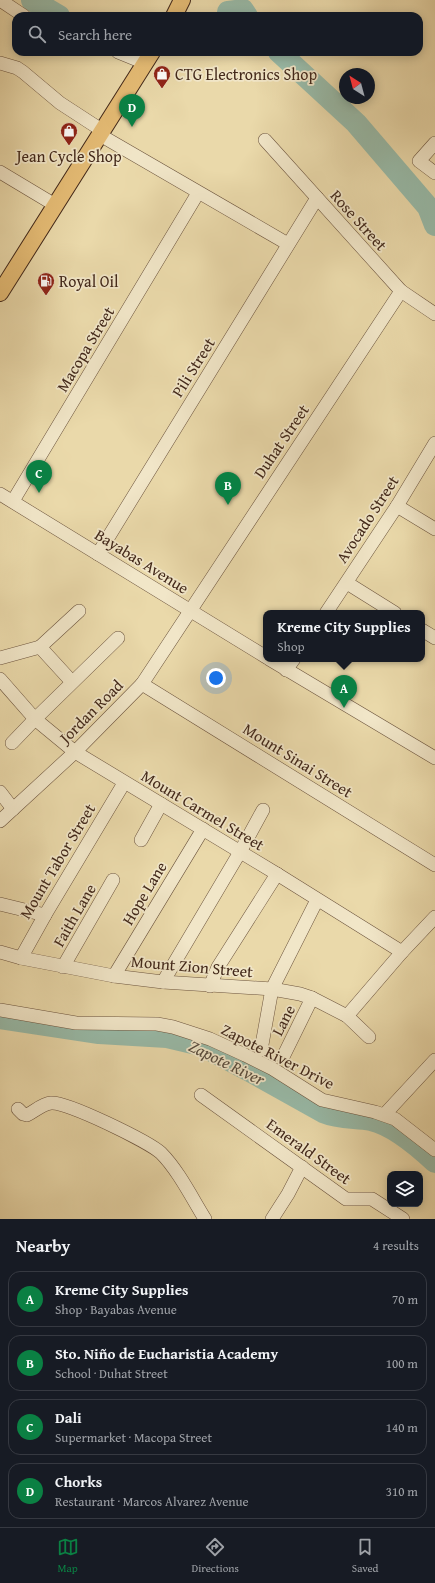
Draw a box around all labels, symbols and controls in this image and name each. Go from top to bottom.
search box [12,12,423,56]
icon: search [26,23,48,45]
text: Search here [58,24,132,45]
place label: CTG Electronics Shop [175,62,317,86]
shop icon: CTG Electronics Shop [152,64,172,89]
north arrow [339,68,375,104]
pin: D [119,94,145,127]
shop icon: Jean Cycle Shop [59,121,79,146]
place label: Jean Cycle Shop [14,144,122,168]
street label: Rose Street [325,184,393,256]
place label: Royal Oil [59,269,119,293]
fuel station icon: Royal Oil [36,271,56,296]
street label: Macopa Street [50,301,120,396]
street label: Pili Street [165,332,221,401]
street label: Duhat Street [247,399,315,483]
pin: C [26,460,52,493]
street label: Avocado Street [330,470,405,568]
pin: B [215,472,241,505]
street label: Bayabas Avenue [90,523,194,599]
popup [263,610,425,662]
text: Kreme City Supplies [277,616,411,637]
text: Shop [277,637,305,656]
your location [206,668,226,688]
street label: Jordan Road [52,673,129,750]
pin: A [331,675,357,708]
street label: Mount Sinai Street [238,717,358,804]
street label: Mount Carmel Street [137,764,269,857]
street label: Mount Tabor Street [13,798,101,923]
street label: Hope Lane [116,857,172,929]
street label: Faith Lane [46,879,102,951]
street label: Mount Zion Street [130,949,254,983]
street label: Lane [265,1000,301,1040]
street label: Zapote River Drive [218,1019,338,1093]
water label: Zapote River [186,1035,268,1089]
street label: Emerald Street [262,1112,357,1190]
map controls [387,1171,423,1207]
button: layers [387,1171,423,1207]
text: Nearby [16,1233,70,1258]
text: 4 results [373,1236,419,1255]
text: Kreme City Supplies [55,1279,189,1300]
text: A [26,1290,34,1309]
text: 70 m [392,1290,418,1309]
text: Shop · Bayabas Avenue [55,1300,177,1319]
text: Sto. Niño de Eucharistia Academy [55,1343,278,1364]
text: B [26,1354,34,1373]
text: 100 m [386,1354,418,1373]
text: School · Duhat Street [55,1364,168,1383]
text: Dali [55,1407,82,1428]
text: C [26,1418,34,1437]
text: 140 m [386,1418,418,1437]
text: Supermarket · Macopa Street [55,1428,212,1447]
text: Chorks [55,1471,102,1492]
text: D [26,1482,34,1501]
text: 310 m [386,1482,418,1501]
text: Restaurant · Marcos Alvarez Avenue [55,1492,249,1511]
tab: Map [57,1536,79,1576]
tab: Directions [192,1536,239,1576]
tab: Saved [352,1536,378,1576]

